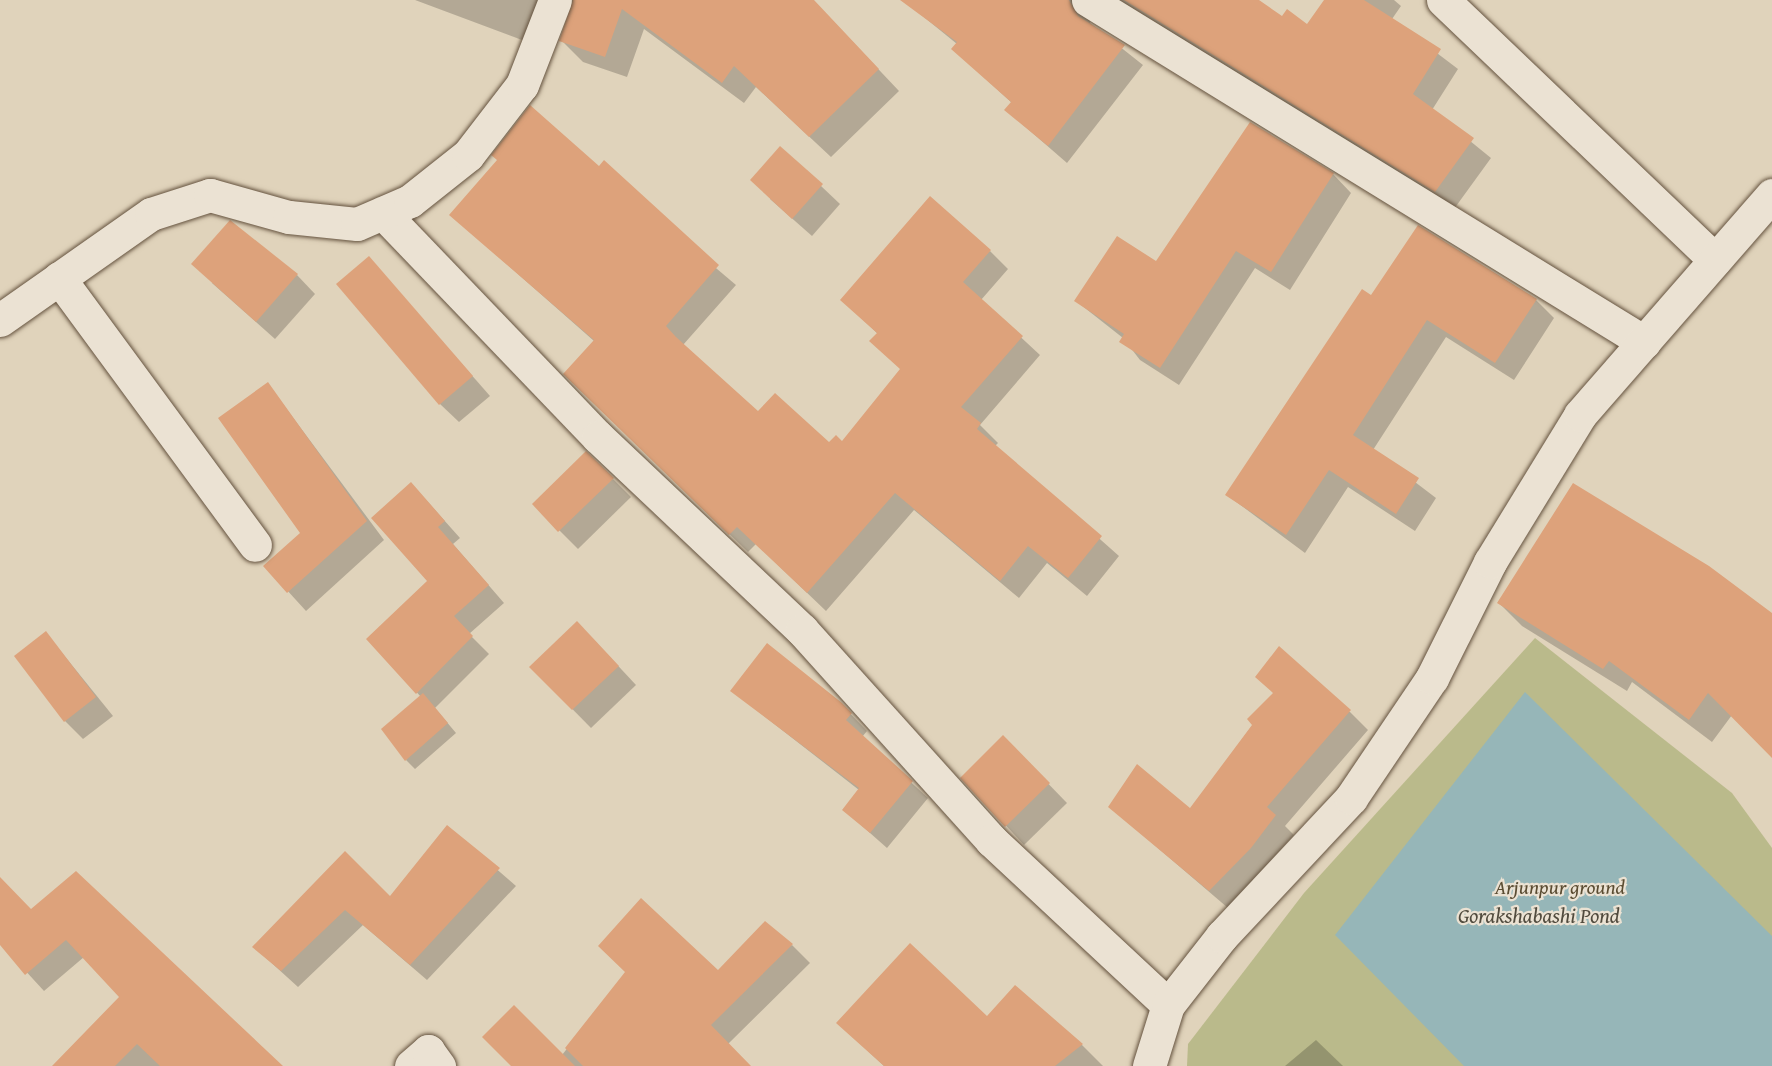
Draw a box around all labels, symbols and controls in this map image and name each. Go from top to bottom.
park label: Arjunpur ground [1495,874,1625,898]
water label: Gorakshabashi Pond [1458,903,1620,929]

